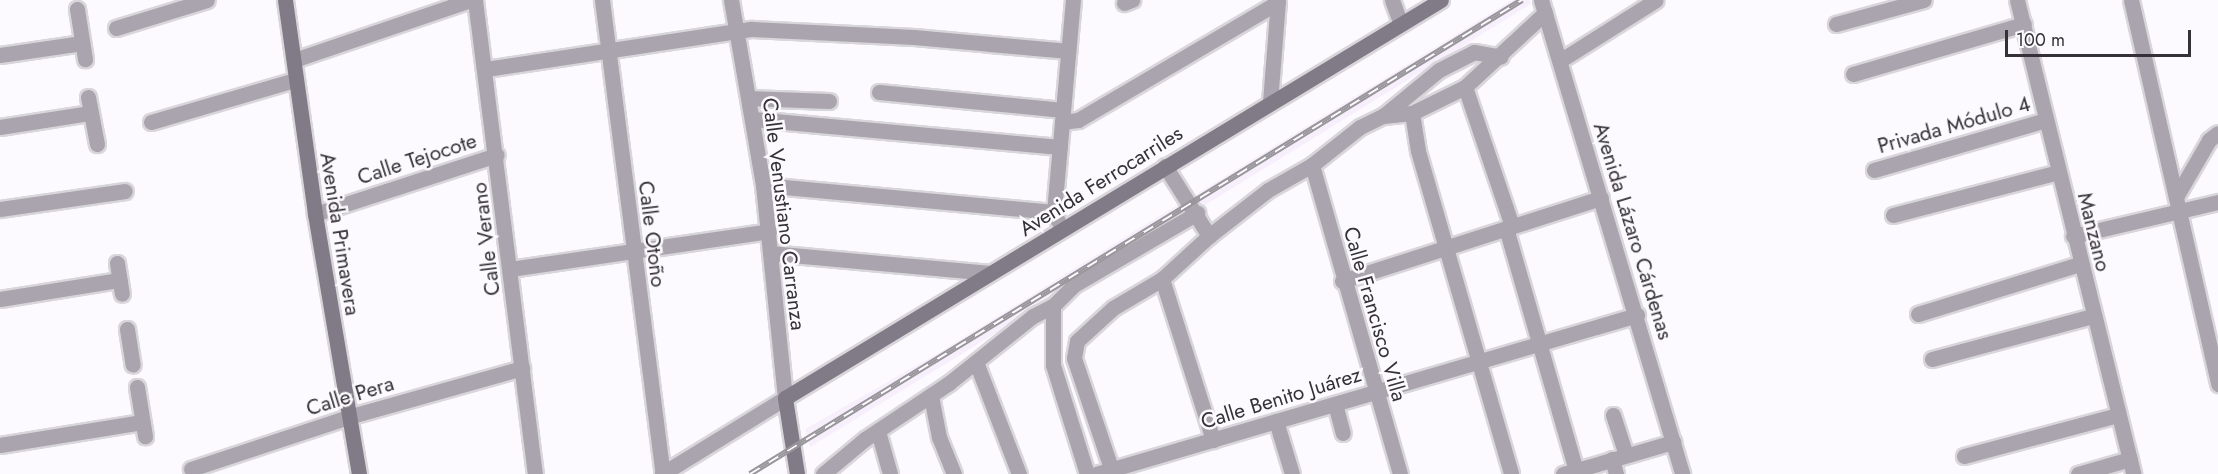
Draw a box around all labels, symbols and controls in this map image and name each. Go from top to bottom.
scale bar [2008,18,2194,56]
text: 100 m [2016,27,2065,53]
street label: Privada Módulo 4 [1875,91,2033,159]
street label: Calle Venustiano Carranza [757,96,811,332]
street label: Avenida Lázaro Cárdenas [1588,119,1678,343]
street label: Avenida Ferrocarriles [1015,121,1187,241]
street label: Calle Tejocote [354,128,480,190]
street label: Avenida Primavera [315,151,365,317]
street label: Calle Otoño [633,179,671,289]
street label: Calle Verano [467,181,505,297]
street label: Manzano [2072,190,2116,274]
street label: Calle Francisco Villa [1338,224,1412,404]
street label: Calle Benito Juárez [1198,362,1364,434]
street label: Calle Pera [303,371,397,421]

